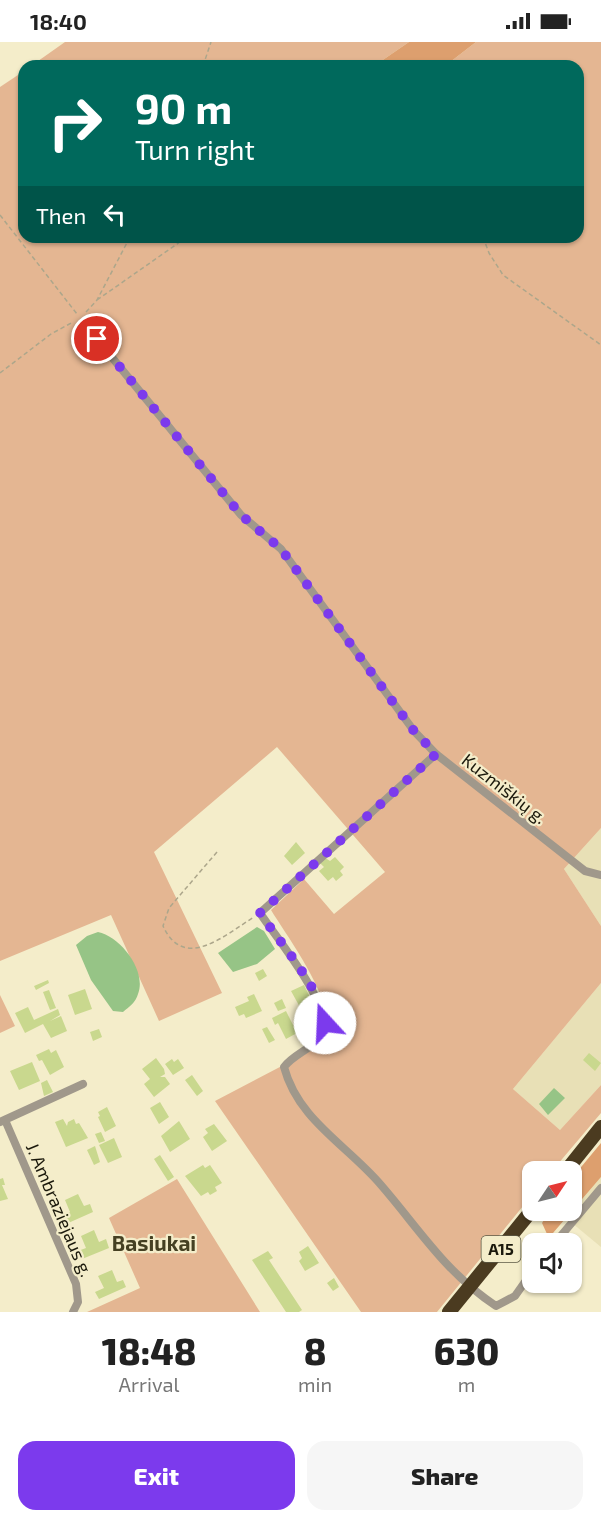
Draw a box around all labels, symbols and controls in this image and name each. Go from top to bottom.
text: 18:40 [30,8,87,34]
text: 90 m [135,82,232,132]
icon: right [36,84,114,162]
text: Turn right [135,133,255,165]
icon: left [98,198,131,231]
text: Then [36,202,86,228]
pin [71,313,122,364]
icon: arrive [80,322,113,355]
street label: Kuzmiškių g. [458,748,551,828]
position arrow [293,991,357,1055]
street label: J. Ambraziejaus g. [22,1139,98,1280]
north arrow [522,1161,582,1221]
map controls [522,1161,582,1293]
district label: Basiukai [112,1230,196,1255]
button: sound [522,1233,582,1293]
road number: A15 [482,1236,520,1262]
text: 18:48 [102,1329,196,1372]
text: 8 [304,1329,327,1372]
text: 630 [434,1329,499,1372]
text: Arrival [119,1372,179,1396]
text: min [298,1372,332,1396]
text: m [458,1372,475,1396]
button: Exit [18,1441,295,1510]
button: Share [307,1441,583,1510]

